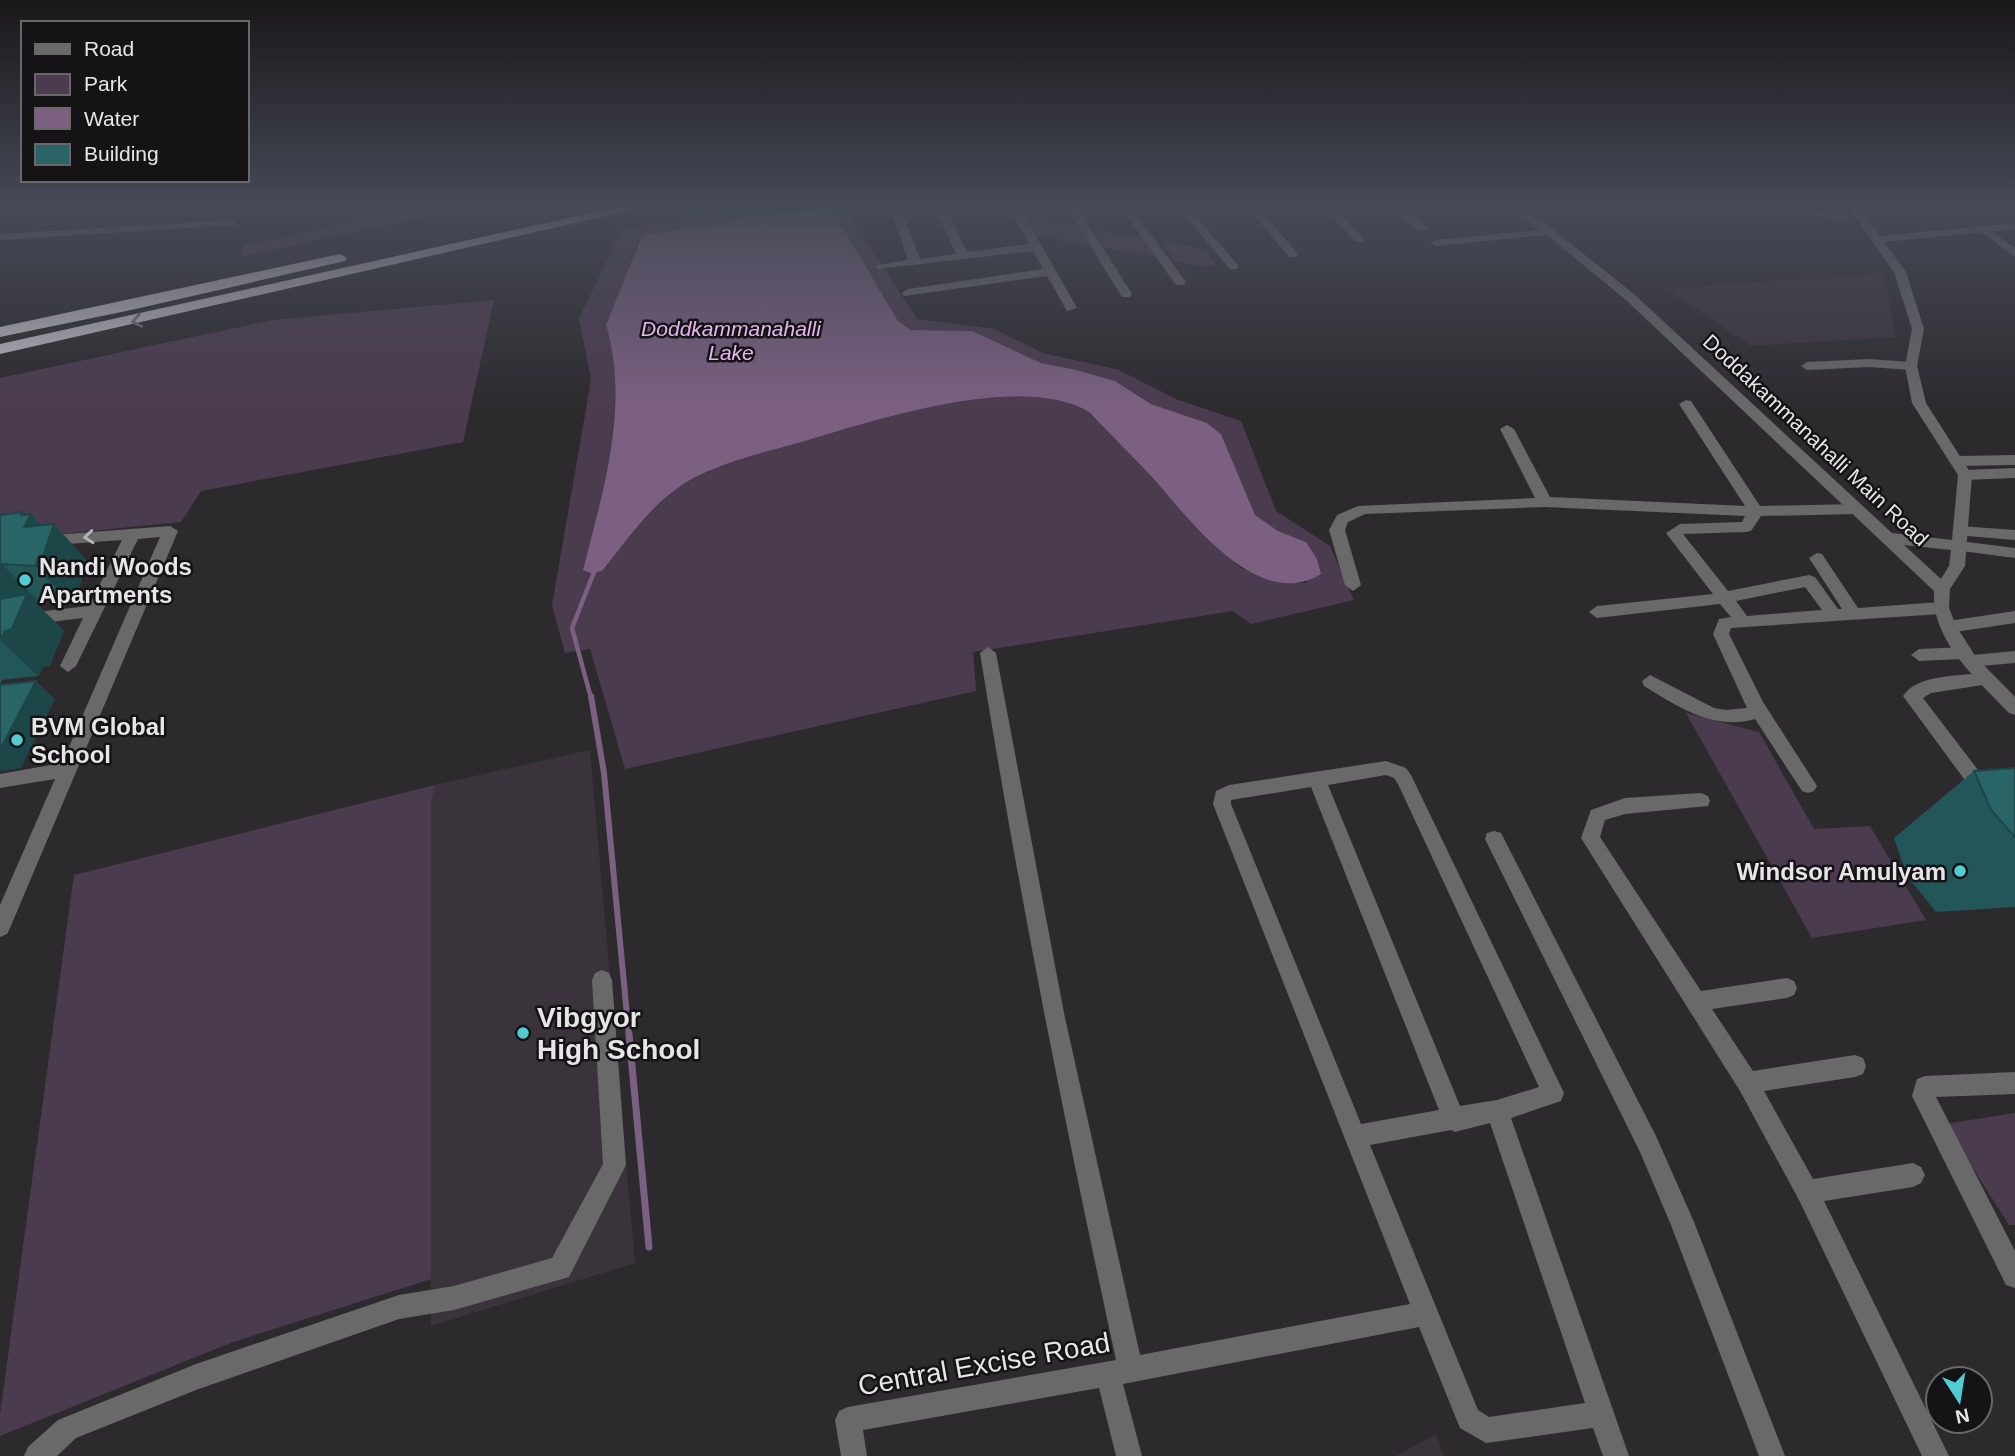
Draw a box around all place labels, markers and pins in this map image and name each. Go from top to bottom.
place label: Nandi Woods Apartments [39,553,192,608]
marker: Nandi Woods Apartments [17,572,33,588]
place label: BVM Global School [31,713,166,768]
marker: BVM Global School [9,732,25,748]
place label: Windsor Amulyam [1736,858,1946,885]
marker: Windsor Amulyam [1952,863,1968,879]
place label: Vibgyor High School [537,1002,700,1065]
marker: Vibgyor High School [515,1025,531,1041]

